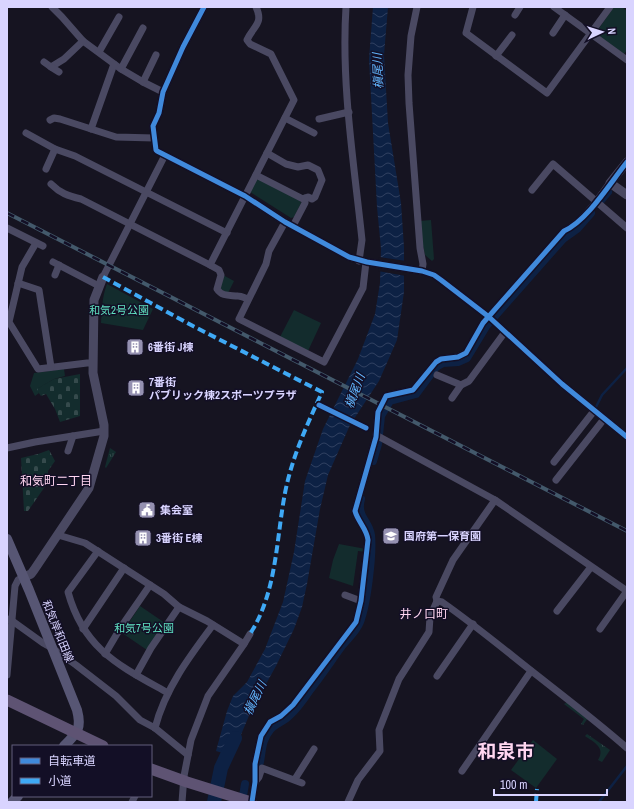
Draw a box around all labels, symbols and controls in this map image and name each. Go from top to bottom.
north arrow [582,12,622,52]
text: N [605,28,619,35]
water label: 槇尾川 [369,51,387,89]
park label: 和気2号公園 [89,303,149,317]
building icon: 6番街 J棟 [125,337,145,357]
place label: 6番街 J棟 [148,340,194,354]
water label: 槇尾川 [341,369,369,411]
place label: 7番街 パブリック棟2スポーツプラザ [149,375,297,402]
building icon: 7番街 パブリック棟2スポーツプラザ [126,378,146,398]
district label: 和気町二丁目 [20,473,92,489]
public building icon: 集会室 [137,500,157,520]
place label: 集会室 [160,503,193,517]
school or university icon: 国府第一保育園 [381,526,401,546]
building icon: 3番街 E棟 [133,528,153,548]
place label: 国府第一保育園 [404,529,481,543]
place label: 3番街 E棟 [156,531,203,545]
street label: 和気岸和田線 [39,598,77,664]
district label: 井ノ口町 [400,606,448,622]
park label: 和気7号公園 [114,621,174,635]
water label: 槇尾川 [240,677,271,718]
district label: 和泉市 [477,738,535,764]
legend [12,745,152,797]
text: 自転車道 [48,753,96,769]
scale bar [494,771,607,797]
text: 小道 [48,773,72,789]
text: 100 m [500,777,527,793]

